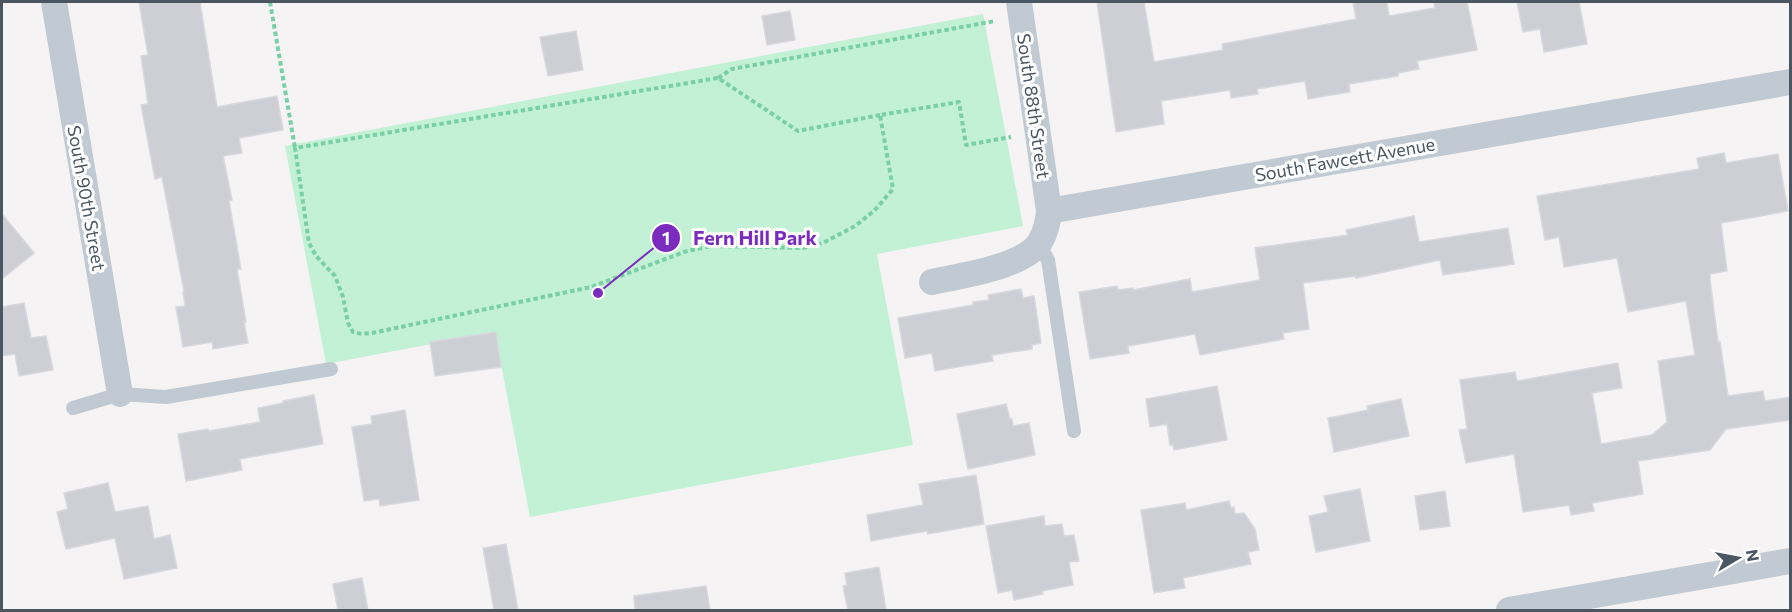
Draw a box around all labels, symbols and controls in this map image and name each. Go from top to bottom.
street label: South 88th Street [1013,32,1055,180]
street label: South 90th Street [63,124,111,272]
street label: South Fawcett Avenue [1253,132,1437,186]
callout: Fern Hill Park [651,219,829,257]
text: Fern Hill Park [693,225,818,249]
text: 1 [662,227,670,249]
north arrow [1708,528,1768,588]
text: N [1743,548,1764,563]

